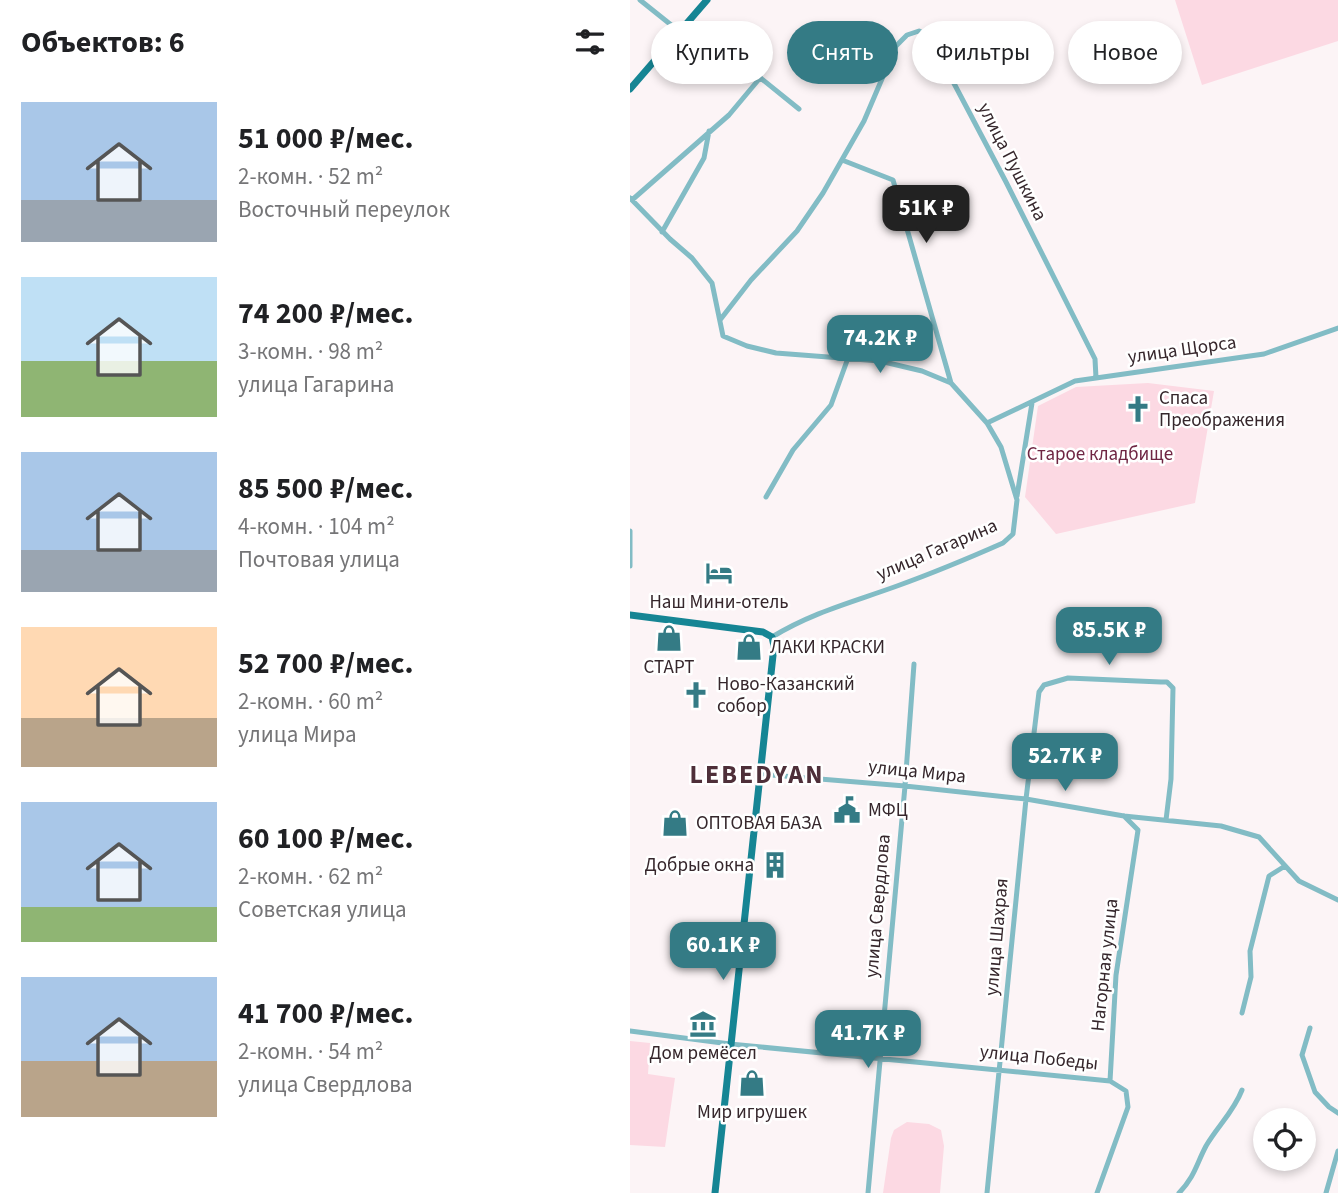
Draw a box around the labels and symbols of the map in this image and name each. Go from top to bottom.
street label: улица Пушкина [971,98,1053,226]
pin: 51K ₽ [877,186,975,245]
pin: 74.2K ₽ [815,316,945,375]
street label: улица Щорса [1126,329,1238,371]
place label: Спаса Преображения [1159,385,1285,434]
church icon: Спаса Преображения [1123,394,1153,424]
park label: Старое кладбище [1027,441,1173,468]
street label: улица Гагарина [872,512,1002,588]
hotel icon: Наш Мини-отель [704,558,734,588]
place label: Наш Мини-отель [649,589,789,616]
pin: 85.5K ₽ [1044,608,1174,667]
shop icon: СТАРТ [654,623,684,653]
shop icon: ЛАКИ КРАСКИ [734,632,764,662]
place label: ЛАКИ КРАСКИ [770,634,885,661]
place label: СТАРТ [644,654,694,681]
place label: Ново-Казанский собор [717,671,855,720]
church icon: Ново-Казанский собор [681,680,711,710]
pin: 52.7K ₽ [1000,734,1130,793]
street label: улица Мира [867,753,967,791]
district label: LEBEDYAN [689,756,825,793]
public building icon: МФЦ [832,795,862,825]
place label: МФЦ [868,797,908,824]
shop icon: ОПТОВАЯ БАЗА [660,808,690,838]
place label: ОПТОВАЯ БАЗА [696,810,822,837]
street label: улица Свердлова [858,833,898,979]
building icon: Добрые окна [760,850,790,880]
place label: Добрые окна [645,852,754,879]
street label: улица Шахрая [978,877,1016,997]
street label: Нагорная улица [1085,897,1125,1033]
pin: 60.1K ₽ [658,922,788,982]
museum icon: Дом ремёсел [688,1009,718,1039]
pin: 41.7K ₽ [803,1010,933,1070]
street label: улица Победы [978,1038,1100,1078]
place label: Дом ремёсел [649,1040,757,1067]
shop icon: Мир игрушек [737,1068,767,1098]
place label: Мир игрушек [697,1099,808,1126]

